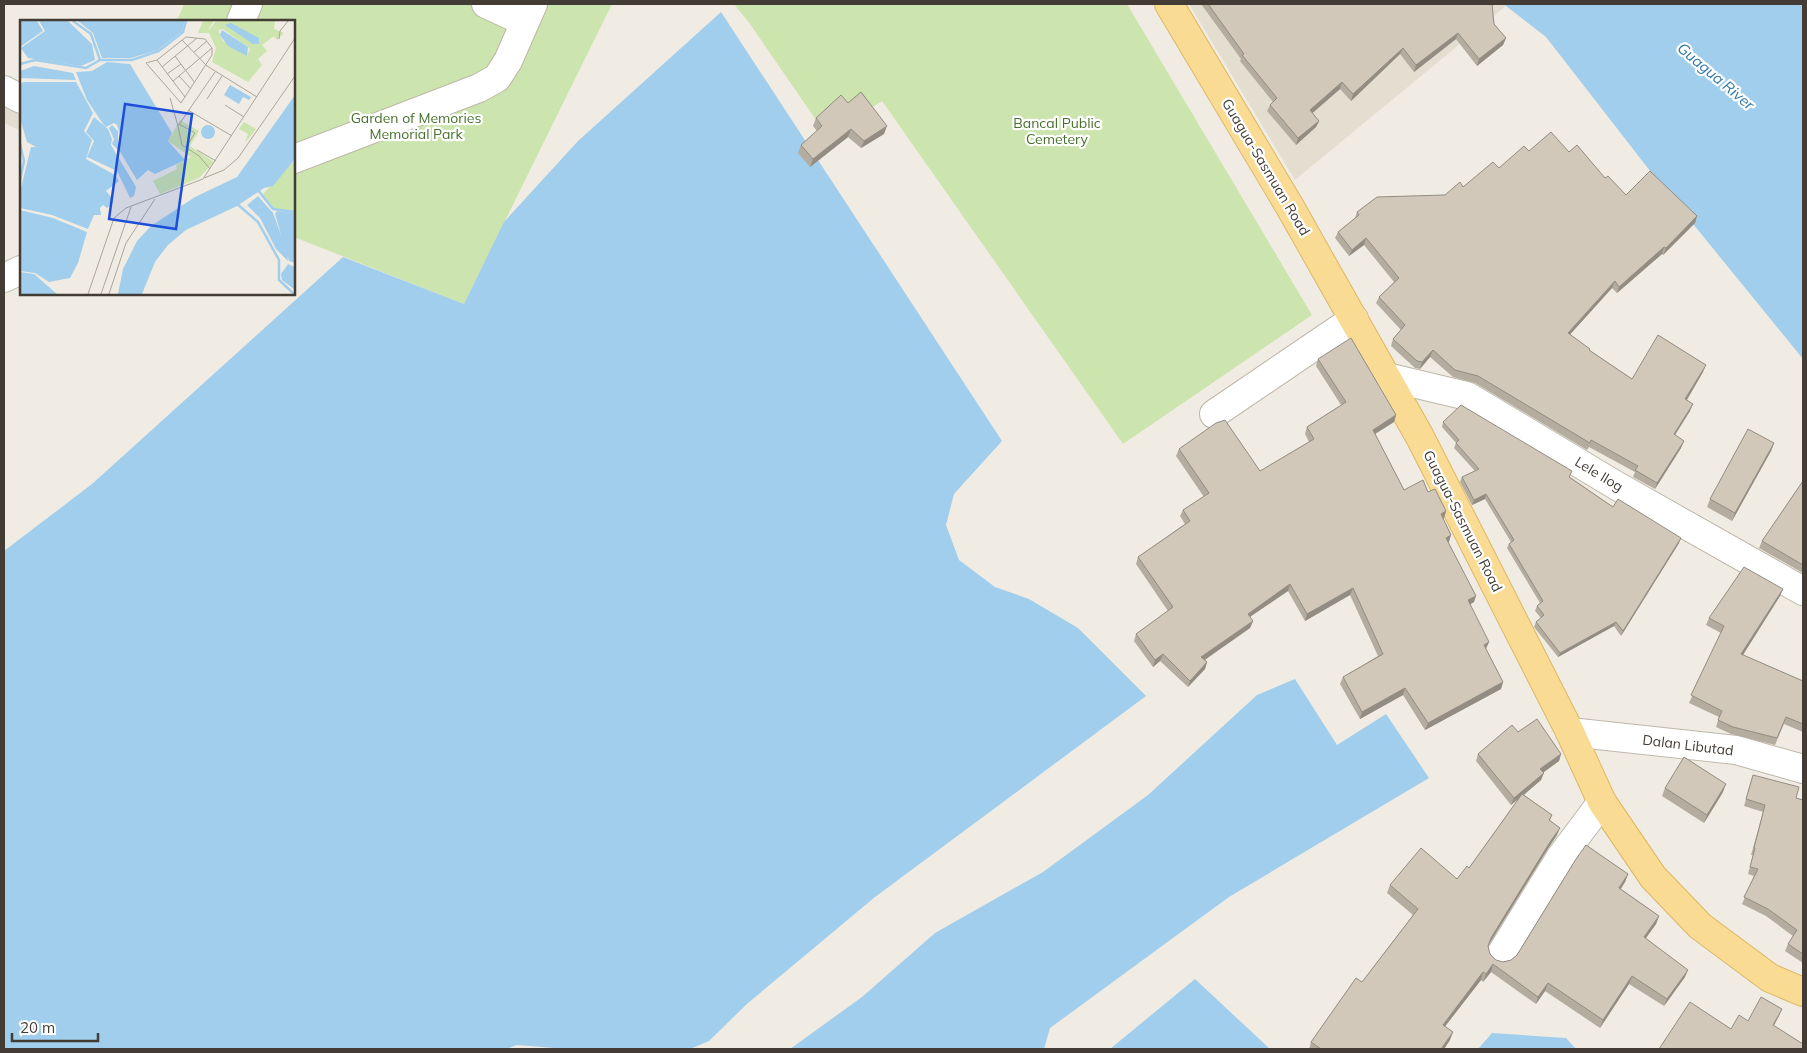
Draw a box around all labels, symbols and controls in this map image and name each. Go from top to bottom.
inset map [20,20,295,295]
water label: Guagua River [1674,38,1759,114]
street label: Guagua-Sasmuan Road [1218,95,1314,239]
park label: Garden of Memories Memorial Park [351,109,481,143]
park label: Bancal Public Cemetery [1013,114,1101,148]
street label: Guagua-Sasmuan Road [1419,447,1507,595]
street label: Lele Ilog [1572,453,1626,495]
street label: Dalan Libutad [1641,730,1735,760]
scale bar [12,1010,99,1042]
text: 20 m [20,1018,55,1037]

